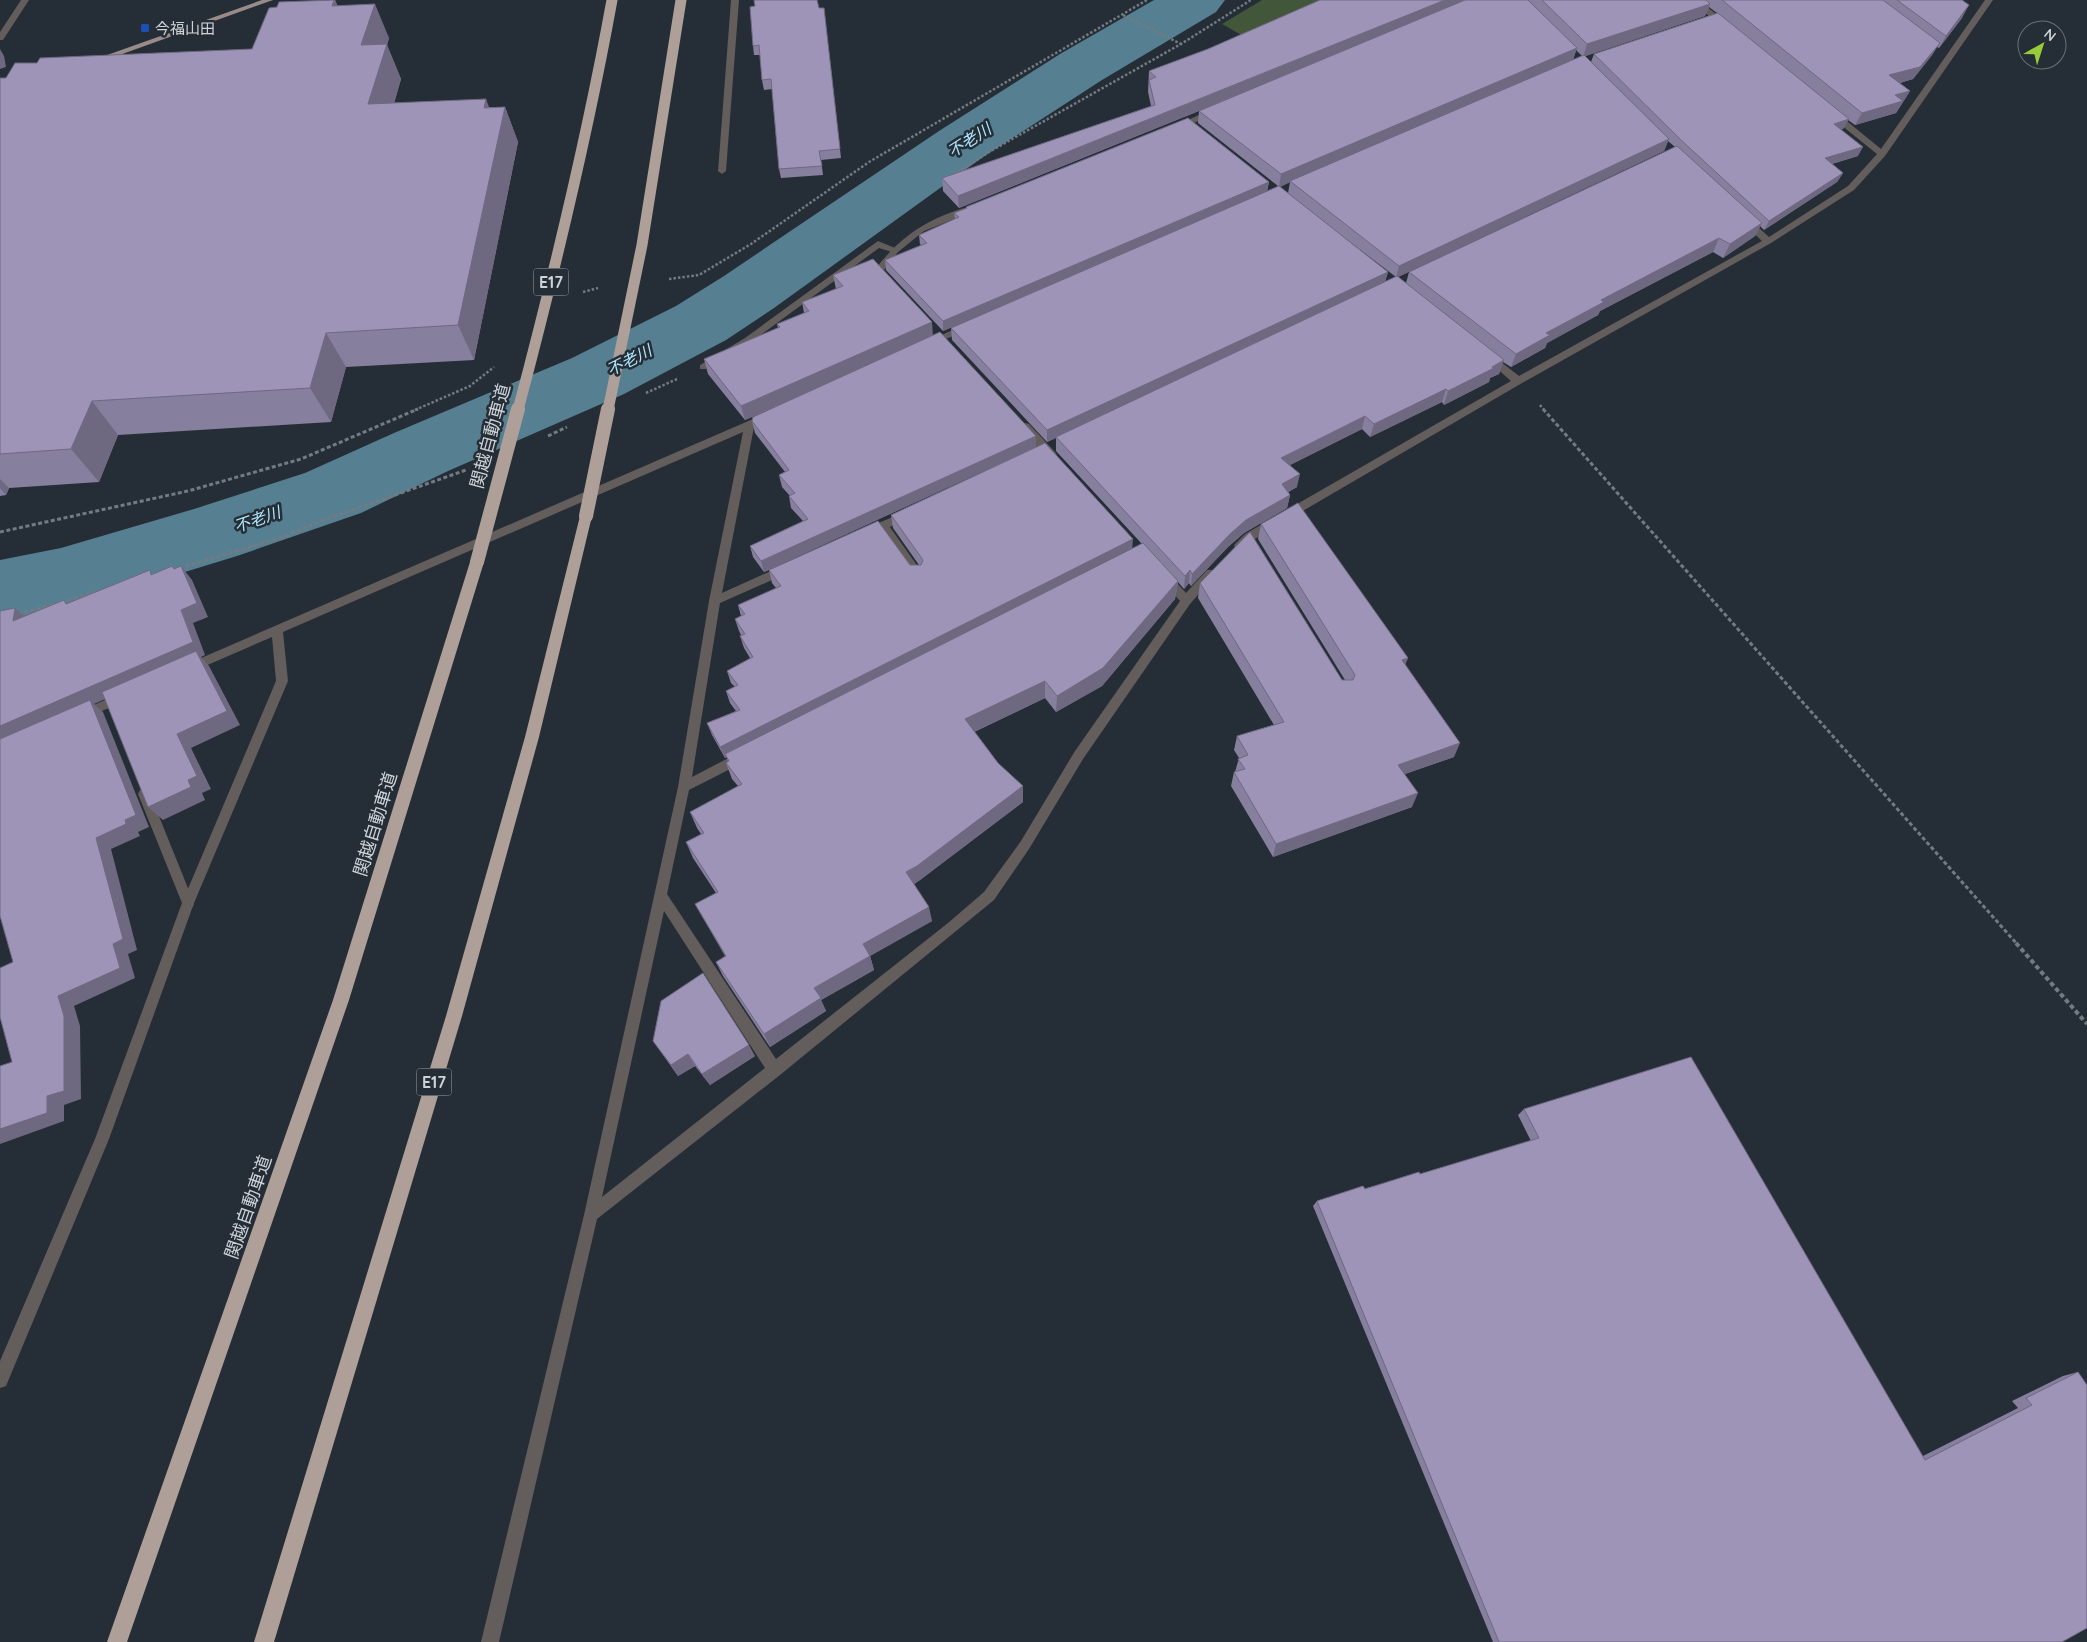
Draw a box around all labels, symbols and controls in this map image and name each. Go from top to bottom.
place label: 今福山田 [155,19,215,38]
north arrow [2017,20,2067,70]
marker: 今福山田 [139,22,151,34]
text: N [2041,25,2060,45]
water label: 不老川 [943,117,996,161]
road number: E17 [534,268,568,296]
water label: 不老川 [603,339,657,380]
street label: 関越自動車道 [465,381,515,491]
water label: 不老川 [231,501,285,536]
street label: 関越自動車道 [348,769,402,879]
road number: E17 [416,1068,452,1096]
street label: 関越自動車道 [220,1152,276,1262]

